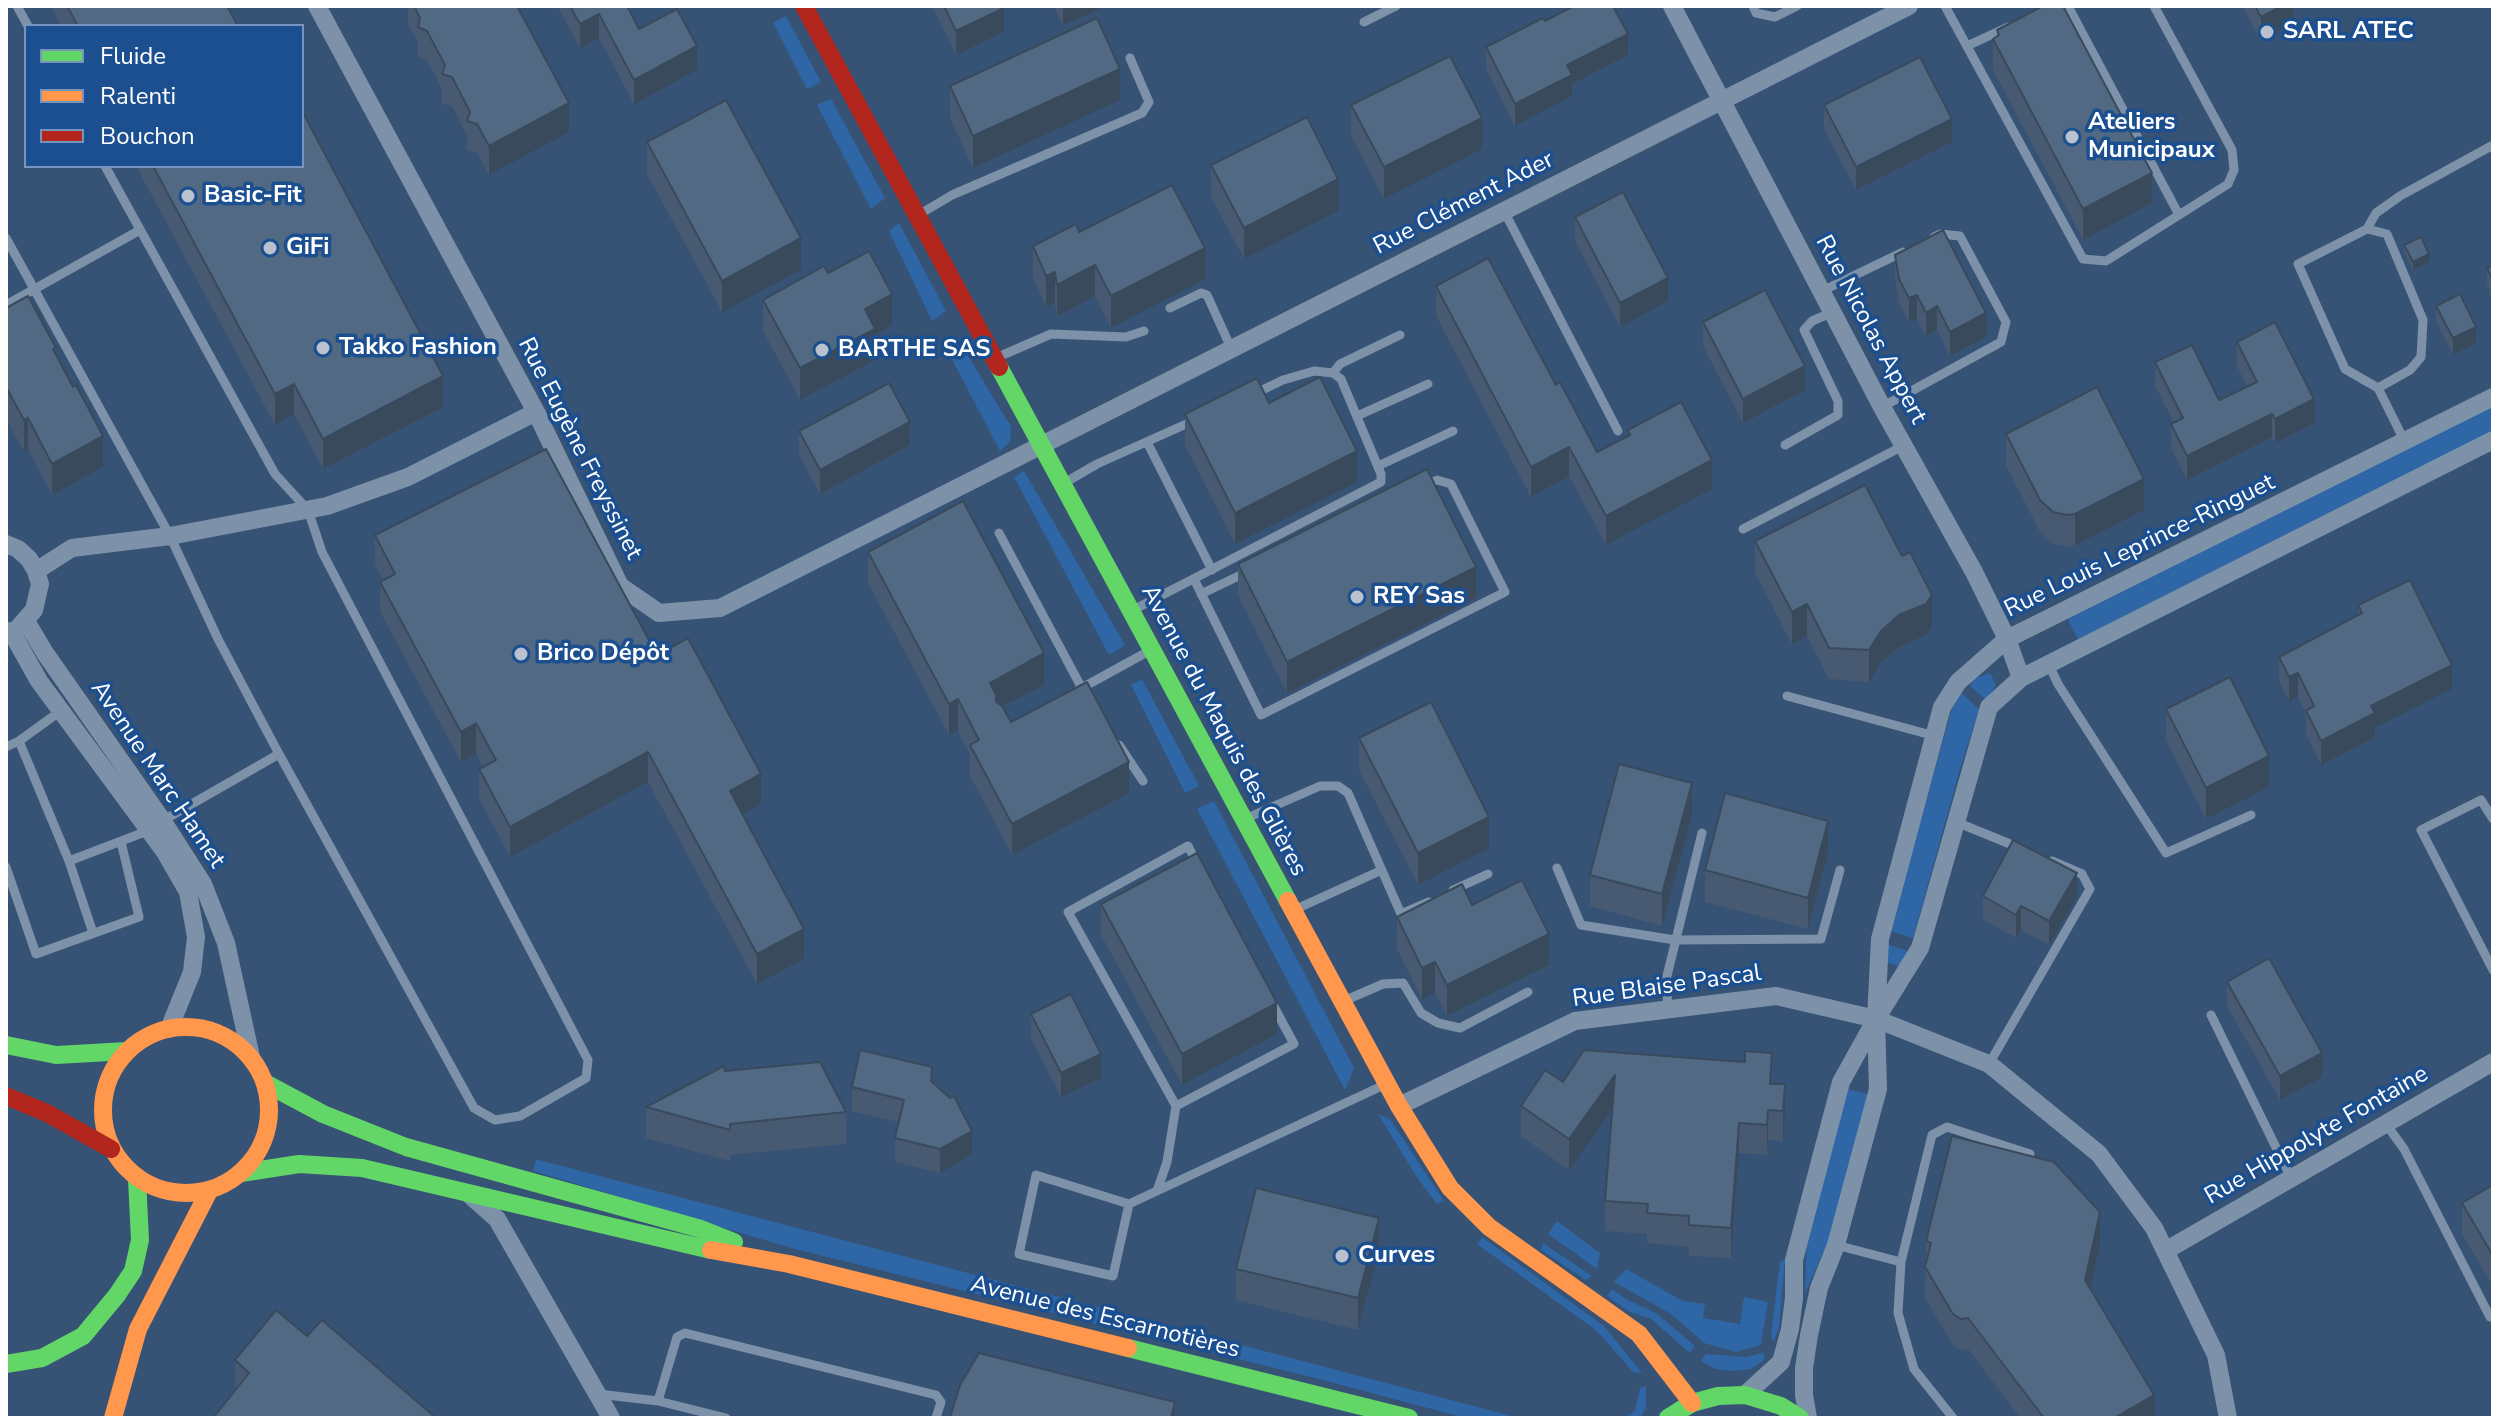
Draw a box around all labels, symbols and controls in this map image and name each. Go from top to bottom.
place label: SARL ATEC [2283,18,2414,46]
marker: SARL ATEC [2258,23,2276,41]
legend [24,24,304,168]
text: Fluide [100,40,166,72]
text: Ralenti [100,80,176,112]
place label: Ateliers Municipaux [2088,109,2215,165]
text: Bouchon [100,120,195,152]
marker: Ateliers Municipaux [2063,128,2081,146]
street label: Rue Clément Ader [1369,146,1559,262]
place label: Basic-Fit [204,182,302,210]
marker: Basic-Fit [179,187,197,205]
street label: Rue Nicolas Appert [1808,231,1932,429]
place label: GiFi [286,234,329,262]
marker: GiFi [261,239,279,257]
street label: Rue Eugène Freyssinet [511,333,647,565]
place label: Takko Fashion [339,334,497,362]
place label: BARTHE SAS [838,336,990,364]
marker: Takko Fashion [314,339,332,357]
marker: BARTHE SAS [813,341,831,359]
street label: Rue Louis Leprince-Ringuet [2000,469,2280,625]
street label: Avenue du Maquis des Glières [1134,581,1312,881]
place label: REY Sas [1373,583,1465,611]
marker: REY Sas [1348,588,1366,606]
place label: Brico Dépôt [537,640,669,668]
marker: Brico Dépôt [512,645,530,663]
street label: Avenue Marc Hamet [84,676,230,874]
street label: Rue Blaise Pascal [1571,959,1763,1015]
street label: Rue Hippolyte Fontaine [2200,1060,2434,1212]
place label: Curves [1358,1242,1435,1270]
marker: Curves [1333,1247,1351,1265]
street label: Avenue des Escarnotières [967,1271,1243,1365]

